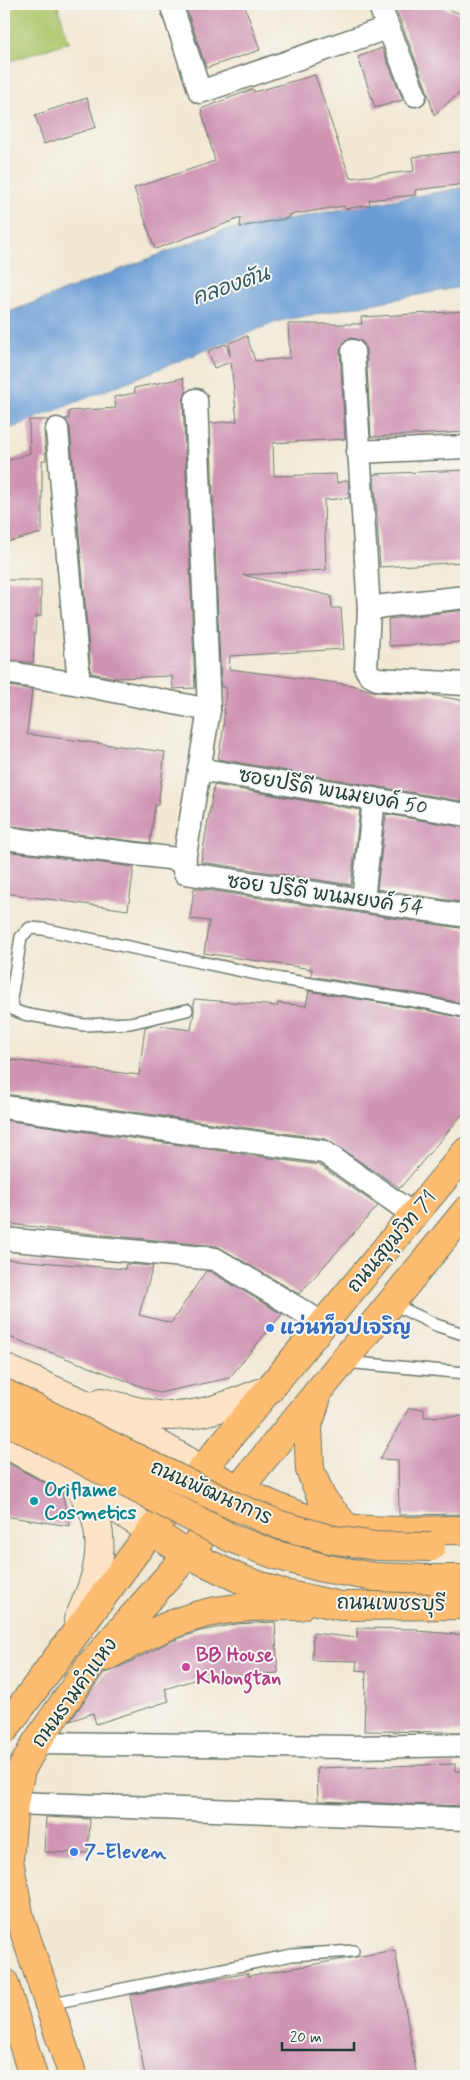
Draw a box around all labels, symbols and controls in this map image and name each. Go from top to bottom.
water label: คลองตัน [188,259,275,312]
street label: ซอยปรีดี พนมยงค์ 50 [236,761,430,822]
street label: ซอย ปรีดี พนมยงค์ 54 [225,867,425,922]
street label: ถนนสุขุมวิท 71 [341,1185,444,1300]
place label: แว่นท็อปเจริญ [280,1313,411,1342]
marker: แว่นท็อปเจริญ [264,1322,276,1334]
street label: ถนนพัฒนาการ [146,1454,276,1532]
place label: Oriflame Cosmetics [44,1477,136,1527]
marker: Oriflame Cosmetics [28,1495,40,1507]
street label: ถนนเพชรบุรี [336,1590,446,1619]
street label: ถนนรามคำแหง [25,1632,124,1754]
place label: BB House Khlongtan [196,1642,281,1694]
marker: BB House Khlongtan [180,1661,192,1673]
place label: 7-Eleven [84,1839,167,1866]
marker: 7-Eleven [68,1846,80,1858]
scale bar [282,2020,355,2052]
text: 20 m [290,2028,322,2048]

